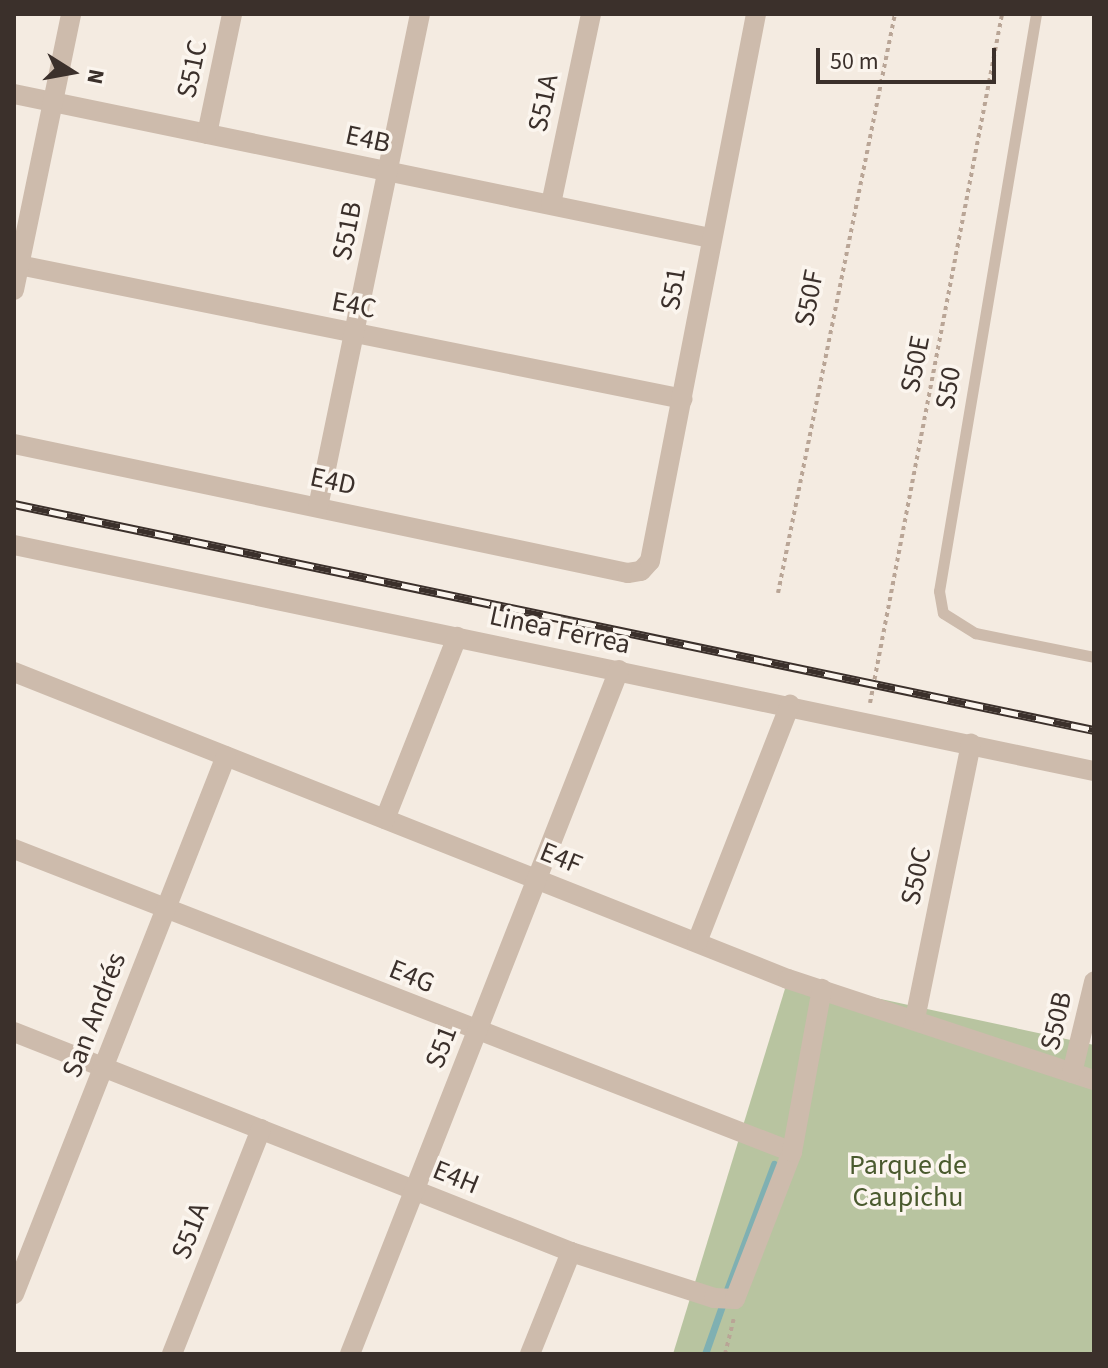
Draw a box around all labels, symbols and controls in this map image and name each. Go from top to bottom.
north arrow [32,32,112,112]
scale bar [820,32,1000,82]
street label: S51C [169,37,215,101]
text: 50 m [830,44,879,79]
text: N [78,66,113,87]
street label: S51A [521,71,565,135]
street label: E4B [342,118,394,160]
street label: S51B [325,199,369,263]
street label: S51 [653,265,693,313]
street label: S50F [787,267,831,329]
street label: E4C [329,284,379,326]
street label: S50E [893,333,937,395]
street label: S50 [928,364,968,412]
street label: E4D [307,460,359,502]
street label: Linea Ferrea [487,599,633,661]
street label: E4F [535,834,587,882]
street label: S50C [893,844,939,908]
street label: San Andrés [55,948,133,1082]
street label: E4G [384,952,440,1000]
street label: S50B [1033,988,1079,1054]
street label: S51 [418,1021,464,1073]
park label: Parque de Caupichu [849,1148,967,1214]
street label: E4H [428,1153,484,1201]
street label: S51A [164,1198,216,1264]

